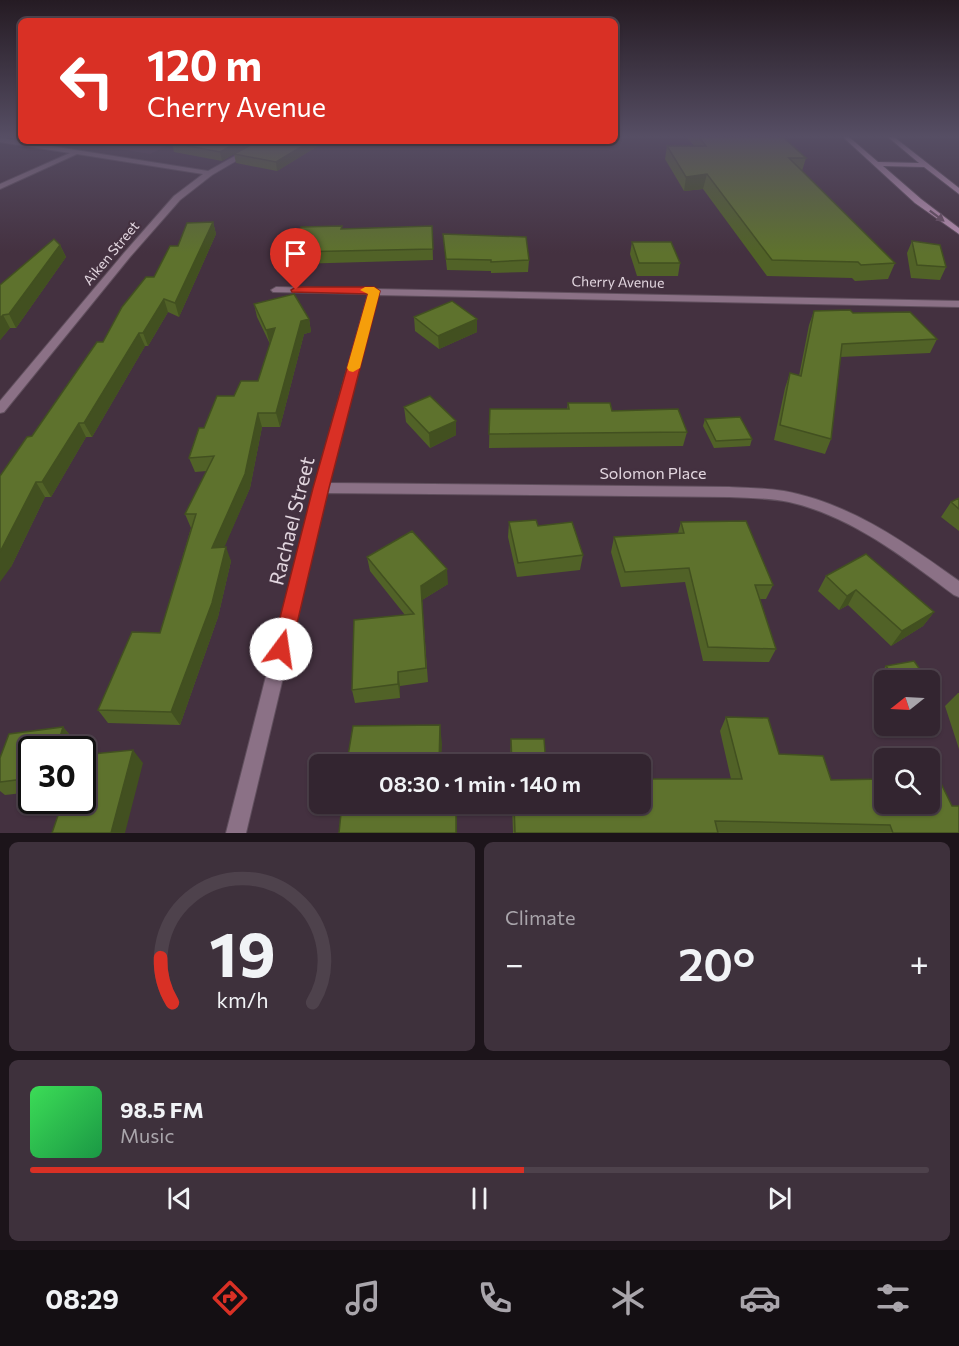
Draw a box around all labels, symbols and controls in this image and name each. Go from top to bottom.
text: 120 m [147,38,262,90]
icon: left [48,42,126,120]
text: Cherry Avenue [147,90,326,123]
one-way arrow [929,210,945,222]
street label: Aiken Street [79,217,142,288]
pin [270,228,321,290]
icon: arrive [279,237,312,270]
street label: Cherry Avenue [571,272,665,291]
street label: Rachael Street [263,454,319,588]
street label: Solomon Place [599,463,707,482]
position arrow [249,617,313,681]
north arrow [874,670,940,736]
map controls [874,670,940,814]
speed limit sign: 30 [18,736,96,814]
button: search [874,748,940,814]
text: 08:30 · 1 min · 140 m [379,770,581,797]
text: Climate [505,905,575,929]
text: 19 [209,914,275,990]
text: 20° [678,935,755,990]
text: − [505,942,524,983]
text: + [910,942,929,983]
text: km/h [216,987,268,1013]
text: 98.5 FM [120,1096,204,1123]
text: Music [120,1123,174,1147]
icon: previous [163,1182,196,1215]
icon: pause [463,1182,496,1215]
icon: next [763,1182,796,1215]
icon: directions [209,1277,251,1319]
icon: music [342,1277,384,1319]
icon: phone [474,1277,516,1319]
icon: climate [607,1277,649,1319]
icon: car [739,1277,781,1319]
icon: filters [872,1277,914,1319]
text: 08:29 [45,1282,119,1315]

